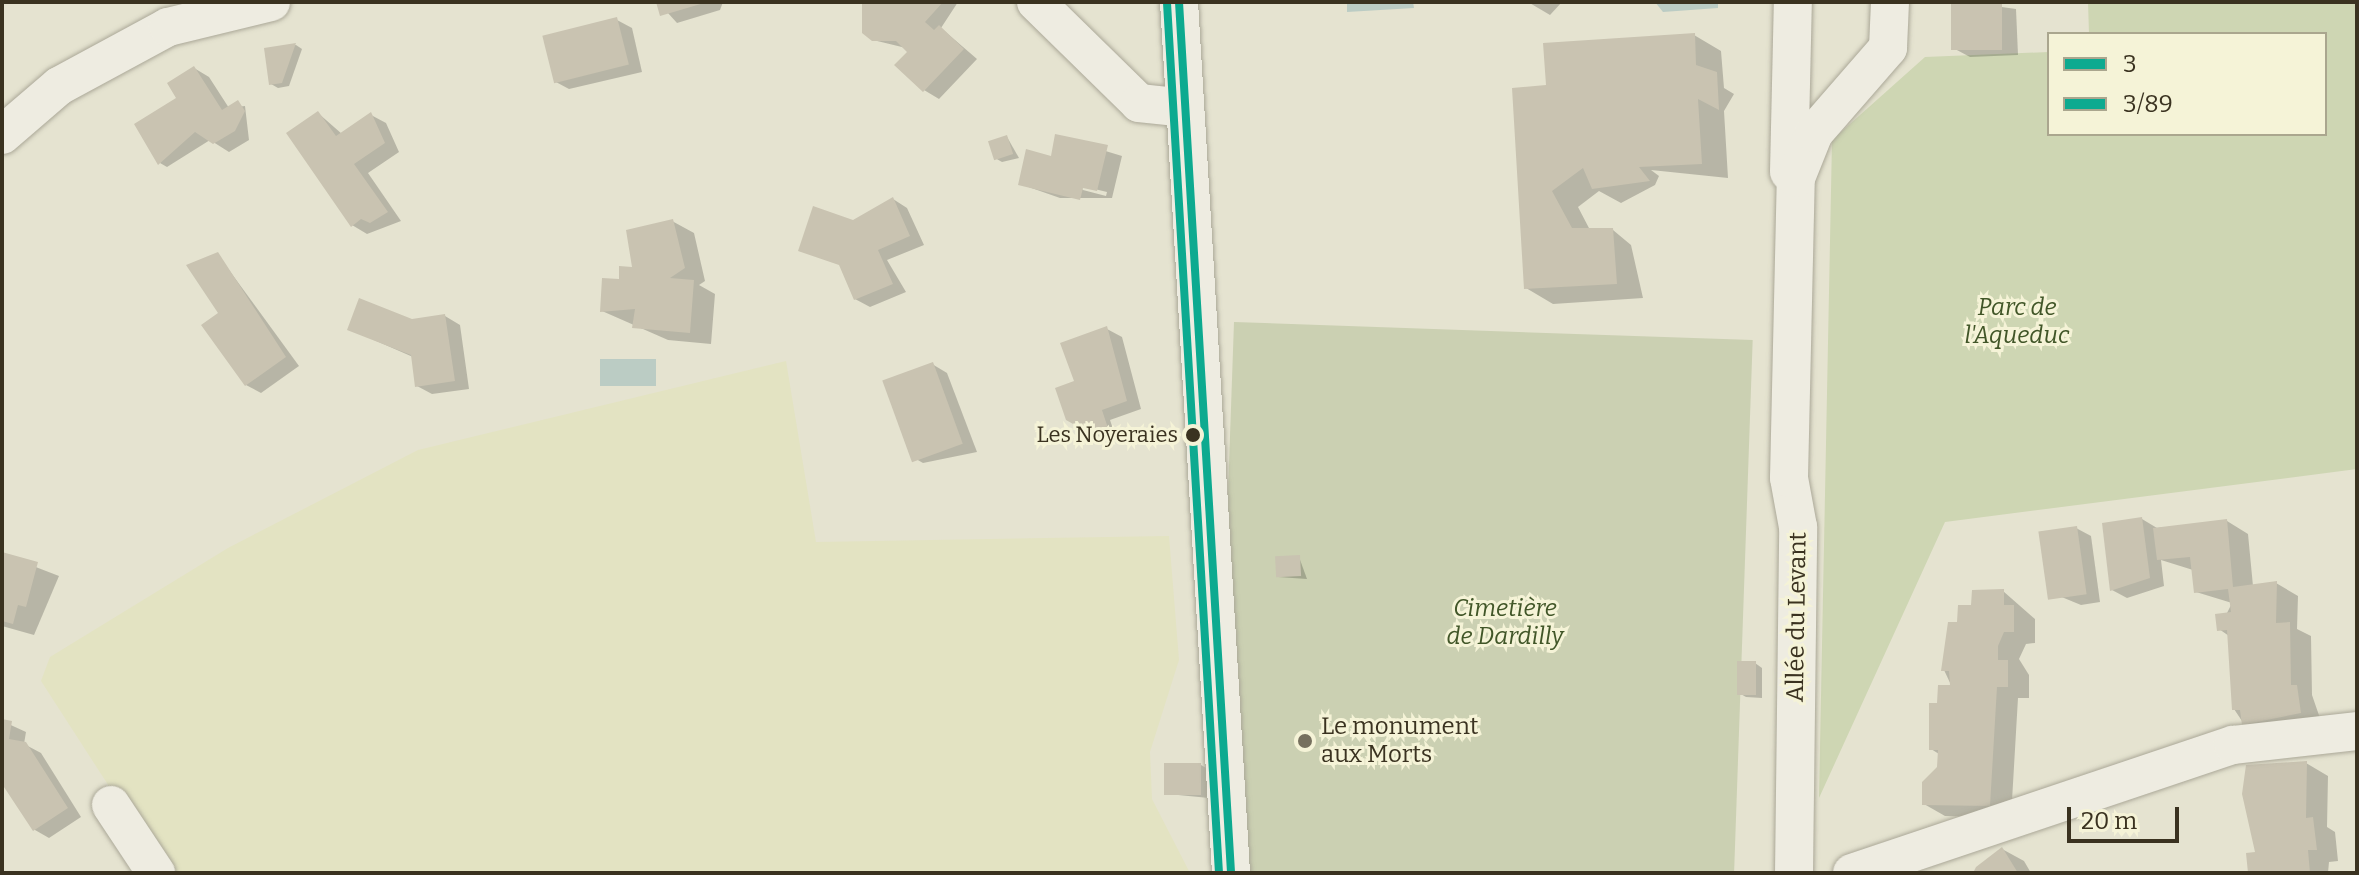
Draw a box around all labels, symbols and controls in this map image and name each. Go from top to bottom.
legend [2047,32,2327,136]
text: 3 [2123,50,2137,78]
text: 3/89 [2123,90,2173,118]
park label: Parc de l'Aqueduc [1965,294,2069,350]
place label: Les Noyeraies [1037,422,1178,448]
marker: Les Noyeraies [1185,427,1201,443]
street label: Allée du Levant [1781,532,1813,702]
park label: Cimetière de Dardilly [1447,595,1563,651]
place label: Le monument aux Morts [1321,713,1479,769]
marker: Le monument aux Morts [1296,732,1314,750]
scale bar [2071,791,2183,841]
text: 20 m [2081,807,2137,835]

